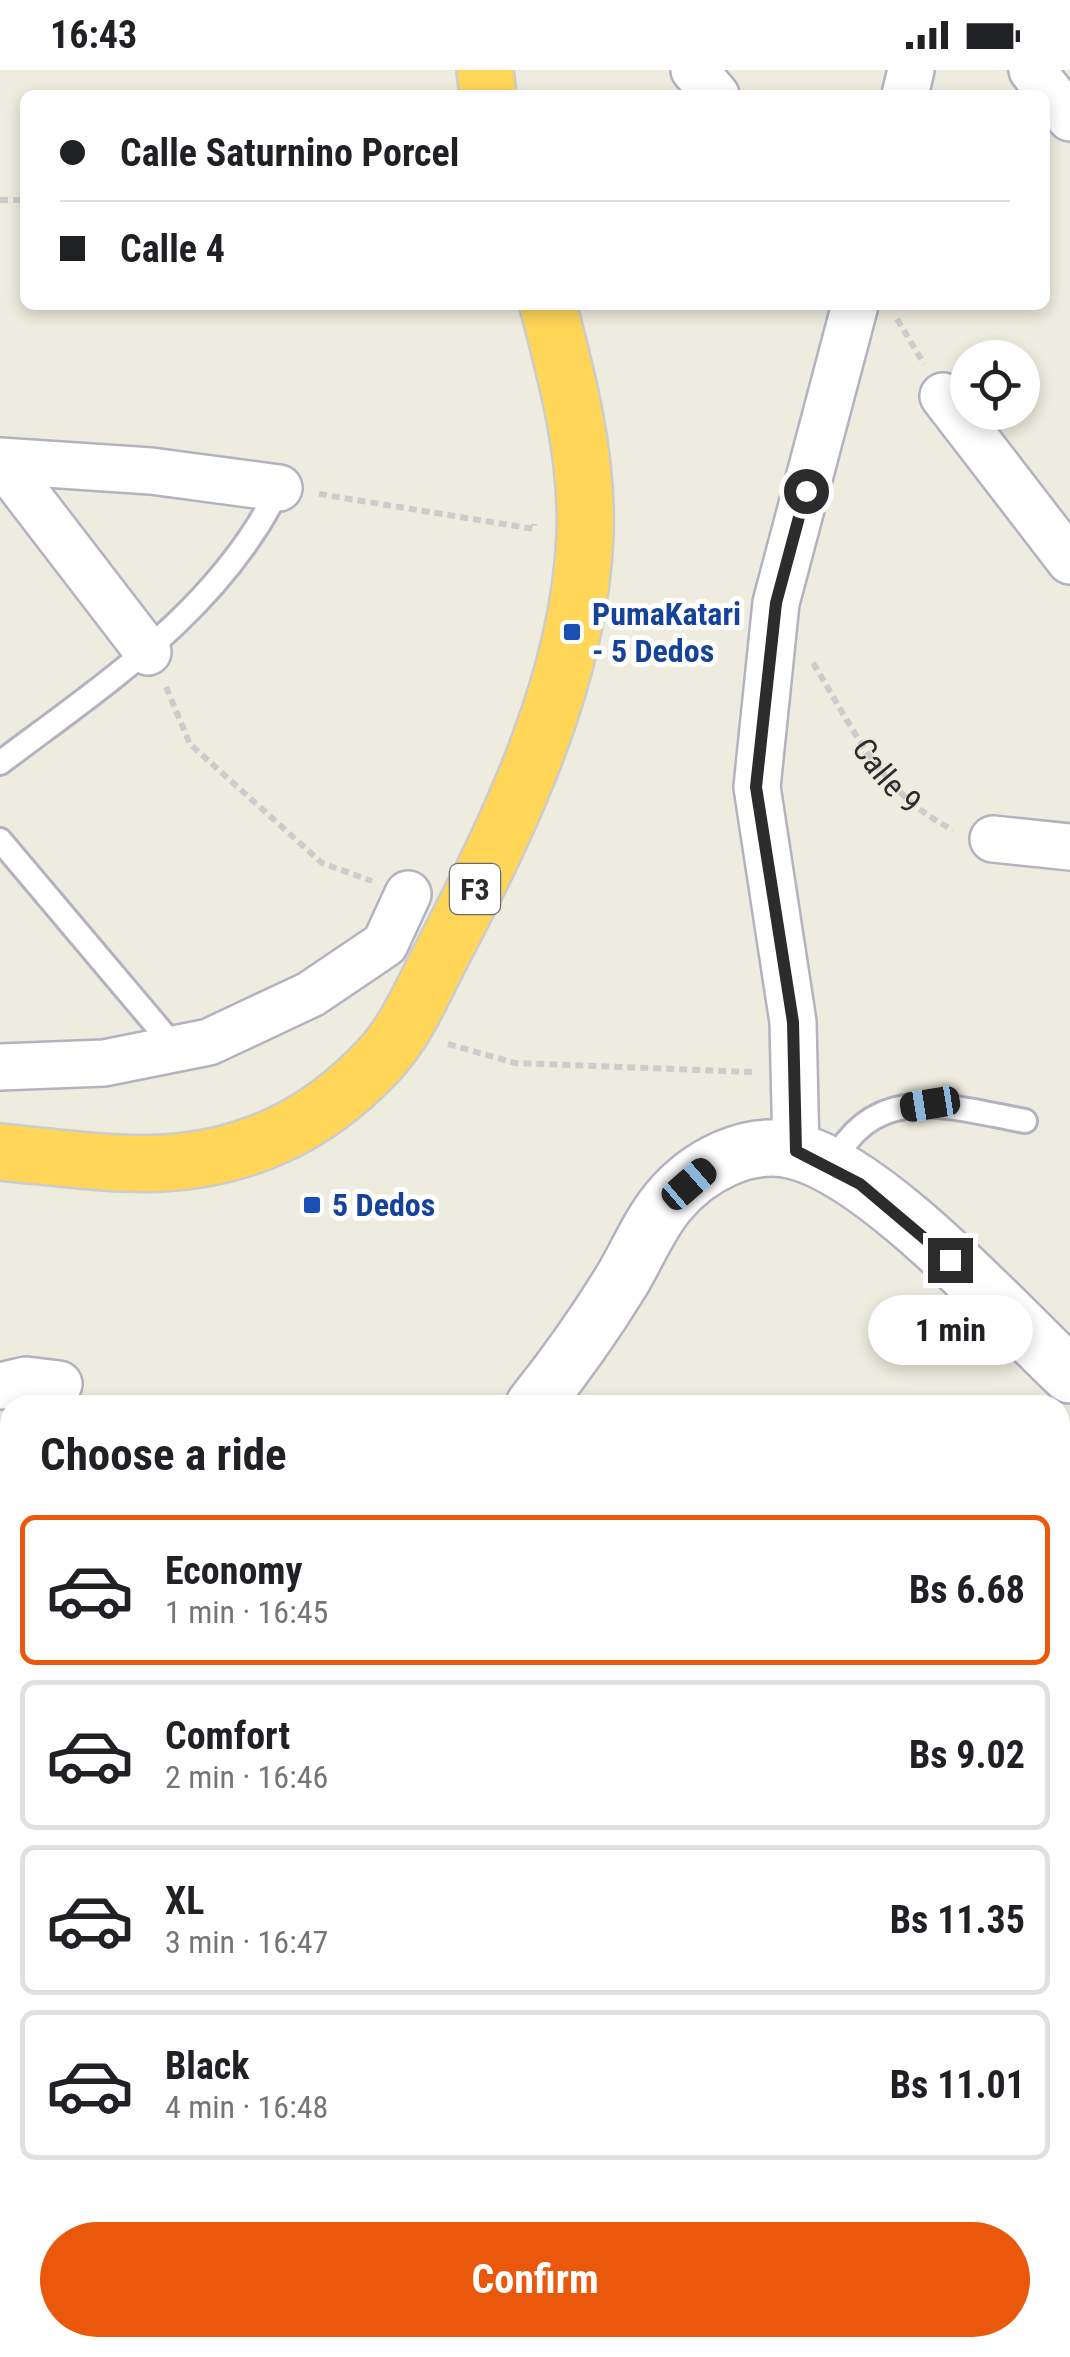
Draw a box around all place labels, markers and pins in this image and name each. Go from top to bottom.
place label: PumaKatari - 5 Dedos [592,595,741,670]
marker: PumaKatari - 5 Dedos [561,621,583,643]
place label: 5 Dedos [332,1186,435,1224]
marker: 5 Dedos [301,1194,323,1216]

